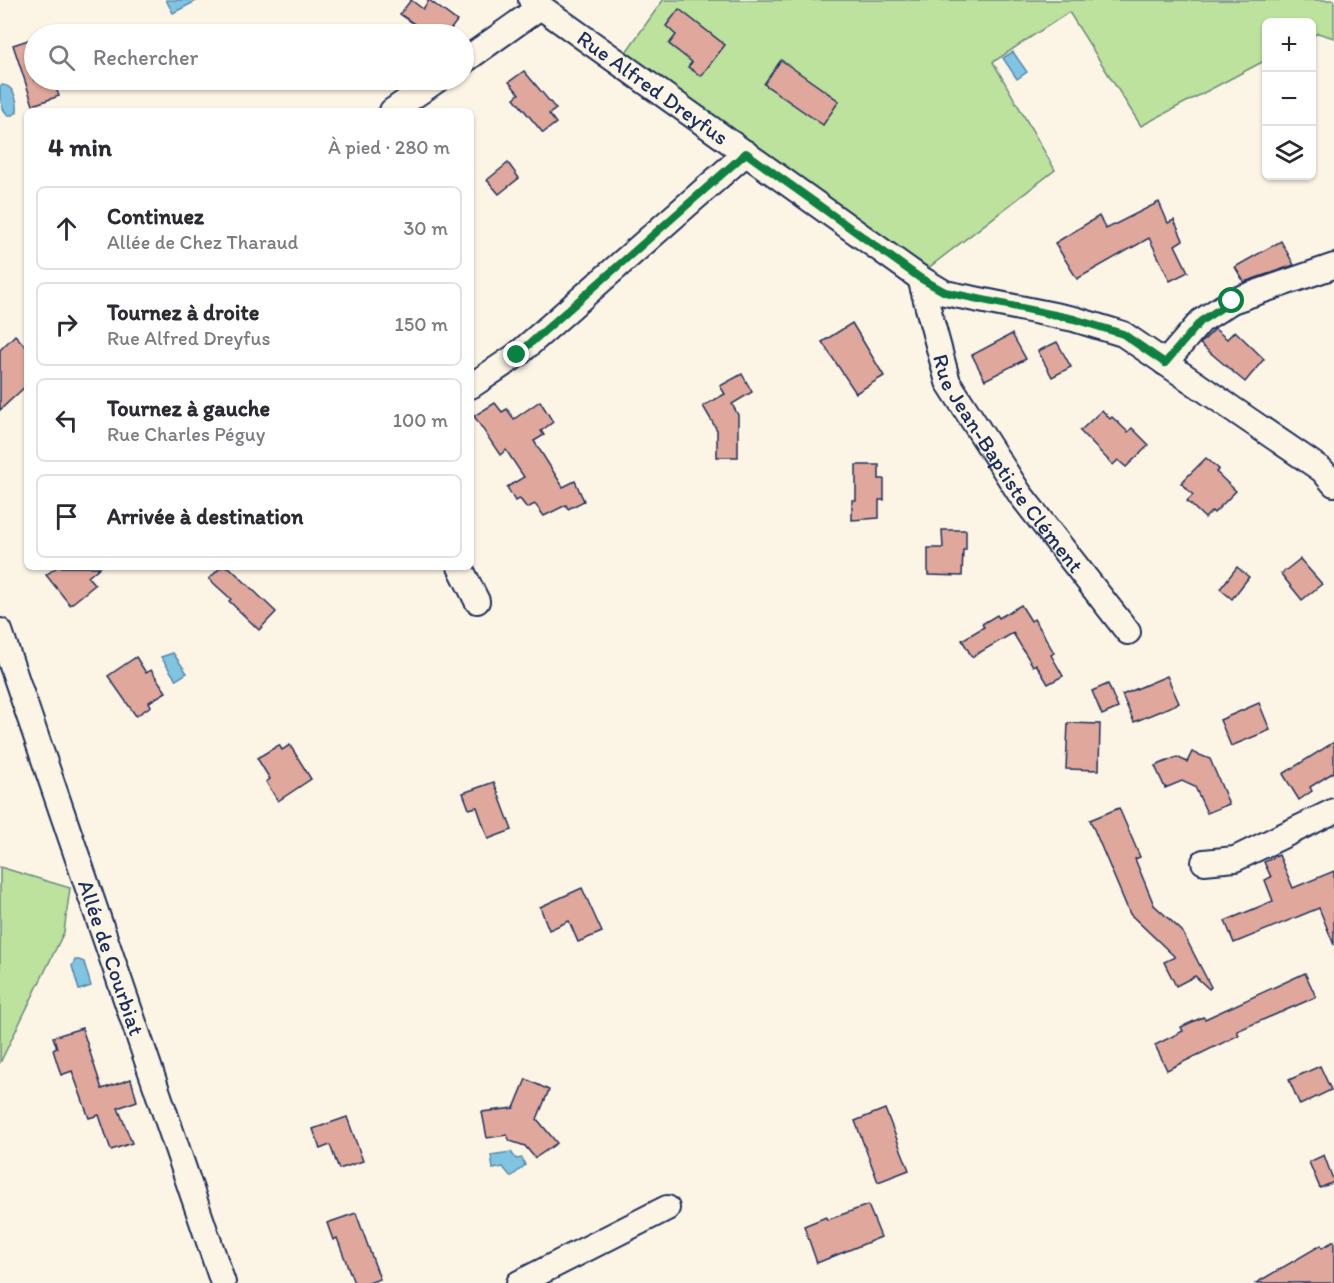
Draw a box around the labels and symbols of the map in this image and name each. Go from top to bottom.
street label: Rue Alfred Dreyfus [572,24,734,151]
route start [1218,287,1244,313]
route end [503,341,529,367]
street label: Rue Jean-Baptiste Clément [927,351,1089,578]
street label: Allée de Courbiat [72,876,150,1039]

